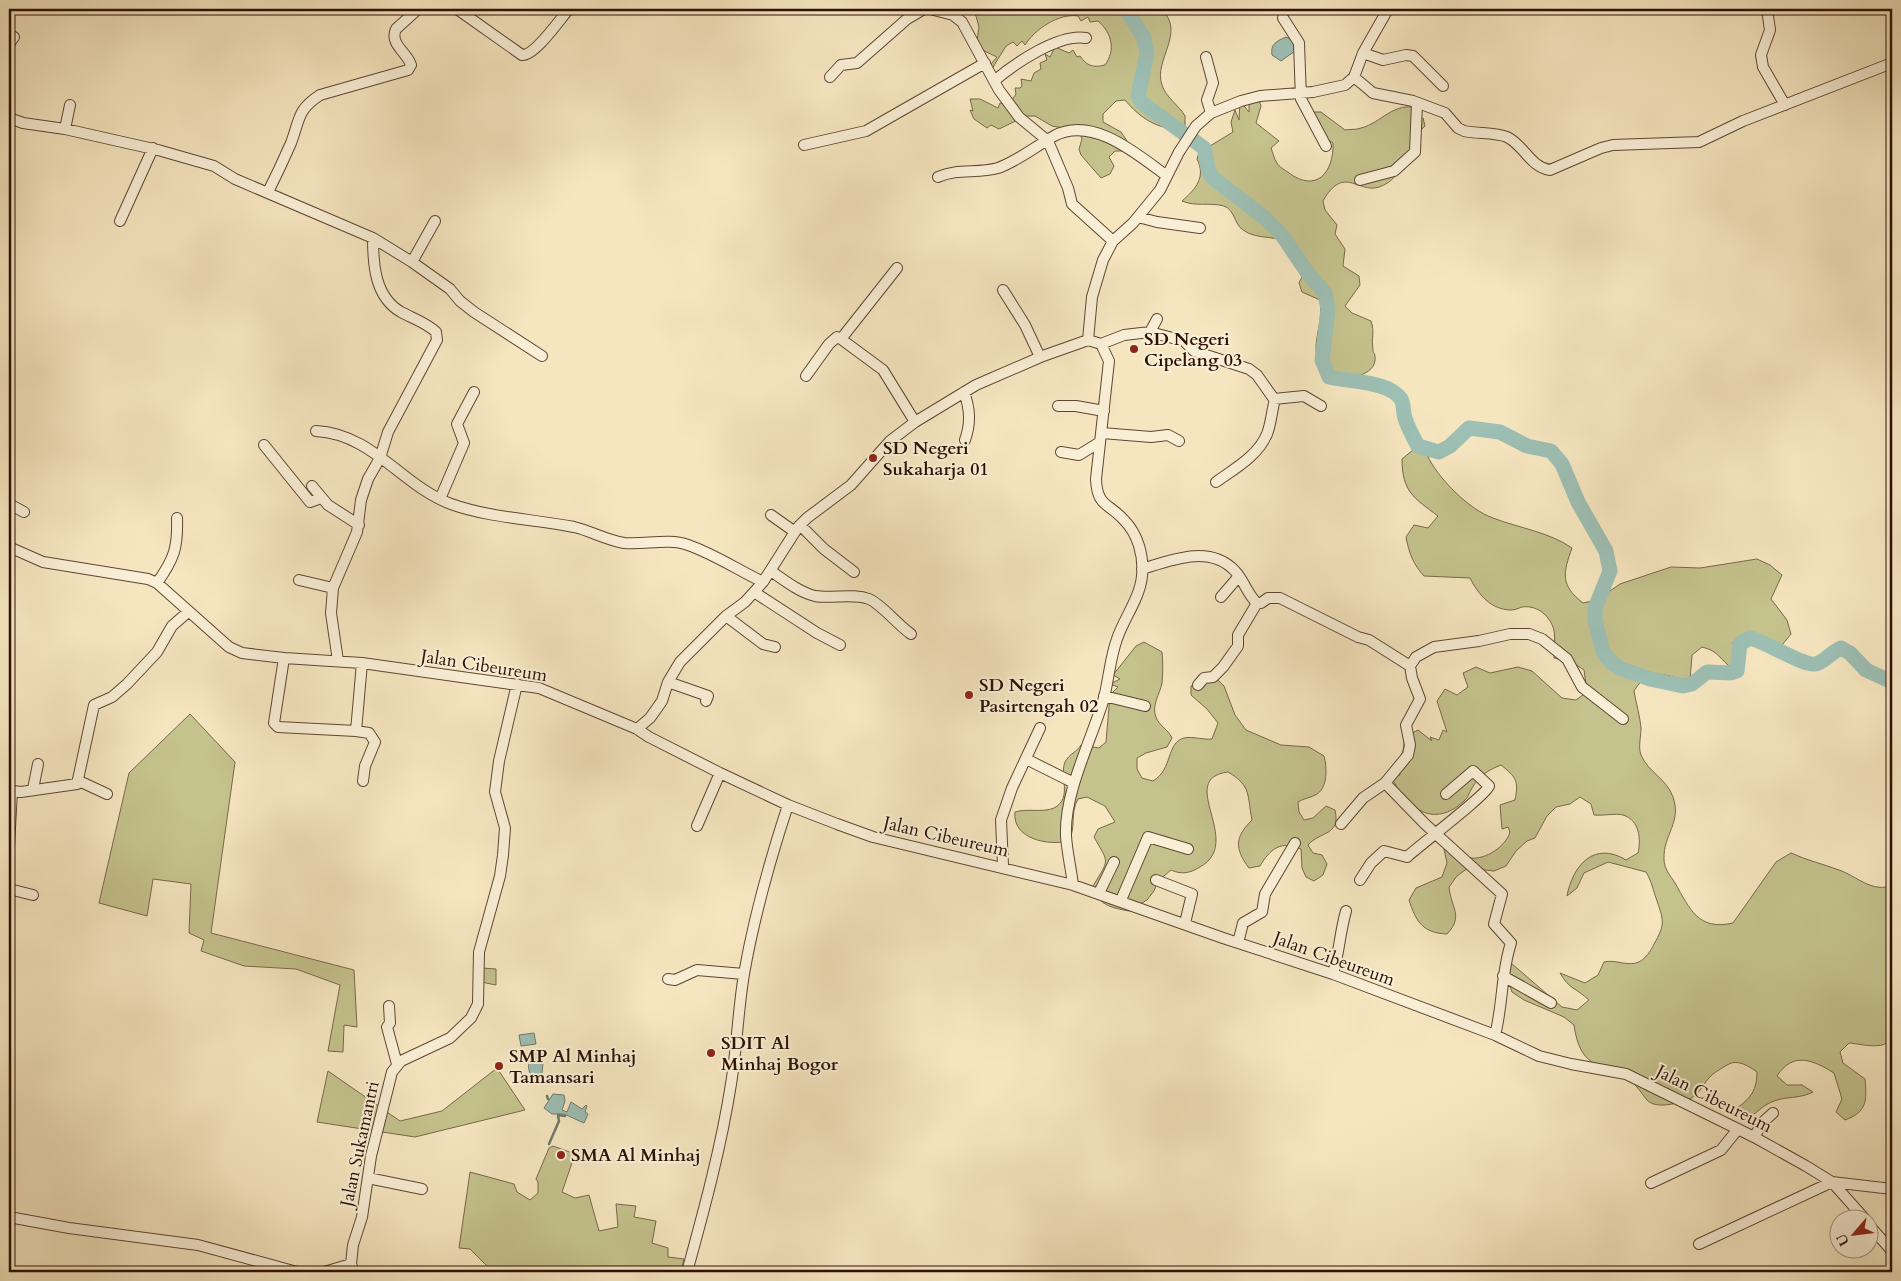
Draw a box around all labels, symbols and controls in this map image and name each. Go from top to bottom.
place label: SD Negeri Cipelang 03 [1144,327,1242,373]
marker: SD Negeri Cipelang 03 [1128,343,1140,355]
place label: SD Negeri Sukaharja 01 [883,436,989,482]
marker: SD Negeri Sukaharja 01 [867,452,879,464]
street label: Jalan Cibeureum [416,643,550,688]
place label: SD Negeri Pasirtengah 02 [979,673,1098,719]
marker: SD Negeri Pasirtengah 02 [963,689,975,701]
street label: Jalan Cibeureum [878,810,1012,864]
street label: Jalan Cibeureum [1267,924,1399,993]
place label: SDIT Al Minhaj Bogor [721,1031,839,1077]
place label: SMP Al Minhaj Tamansari [509,1044,637,1090]
marker: SDIT Al Minhaj Bogor [705,1047,717,1059]
street label: Jalan Cibeureum [1649,1058,1777,1139]
marker: SMP Al Minhaj Tamansari [493,1060,505,1072]
street label: Jalan Sukamantri [334,1079,386,1212]
place label: SMA Al Minhaj [571,1143,701,1168]
marker: SMA Al Minhaj [555,1149,567,1161]
north arrow [1828,1208,1878,1258]
text: U [1832,1230,1854,1249]

